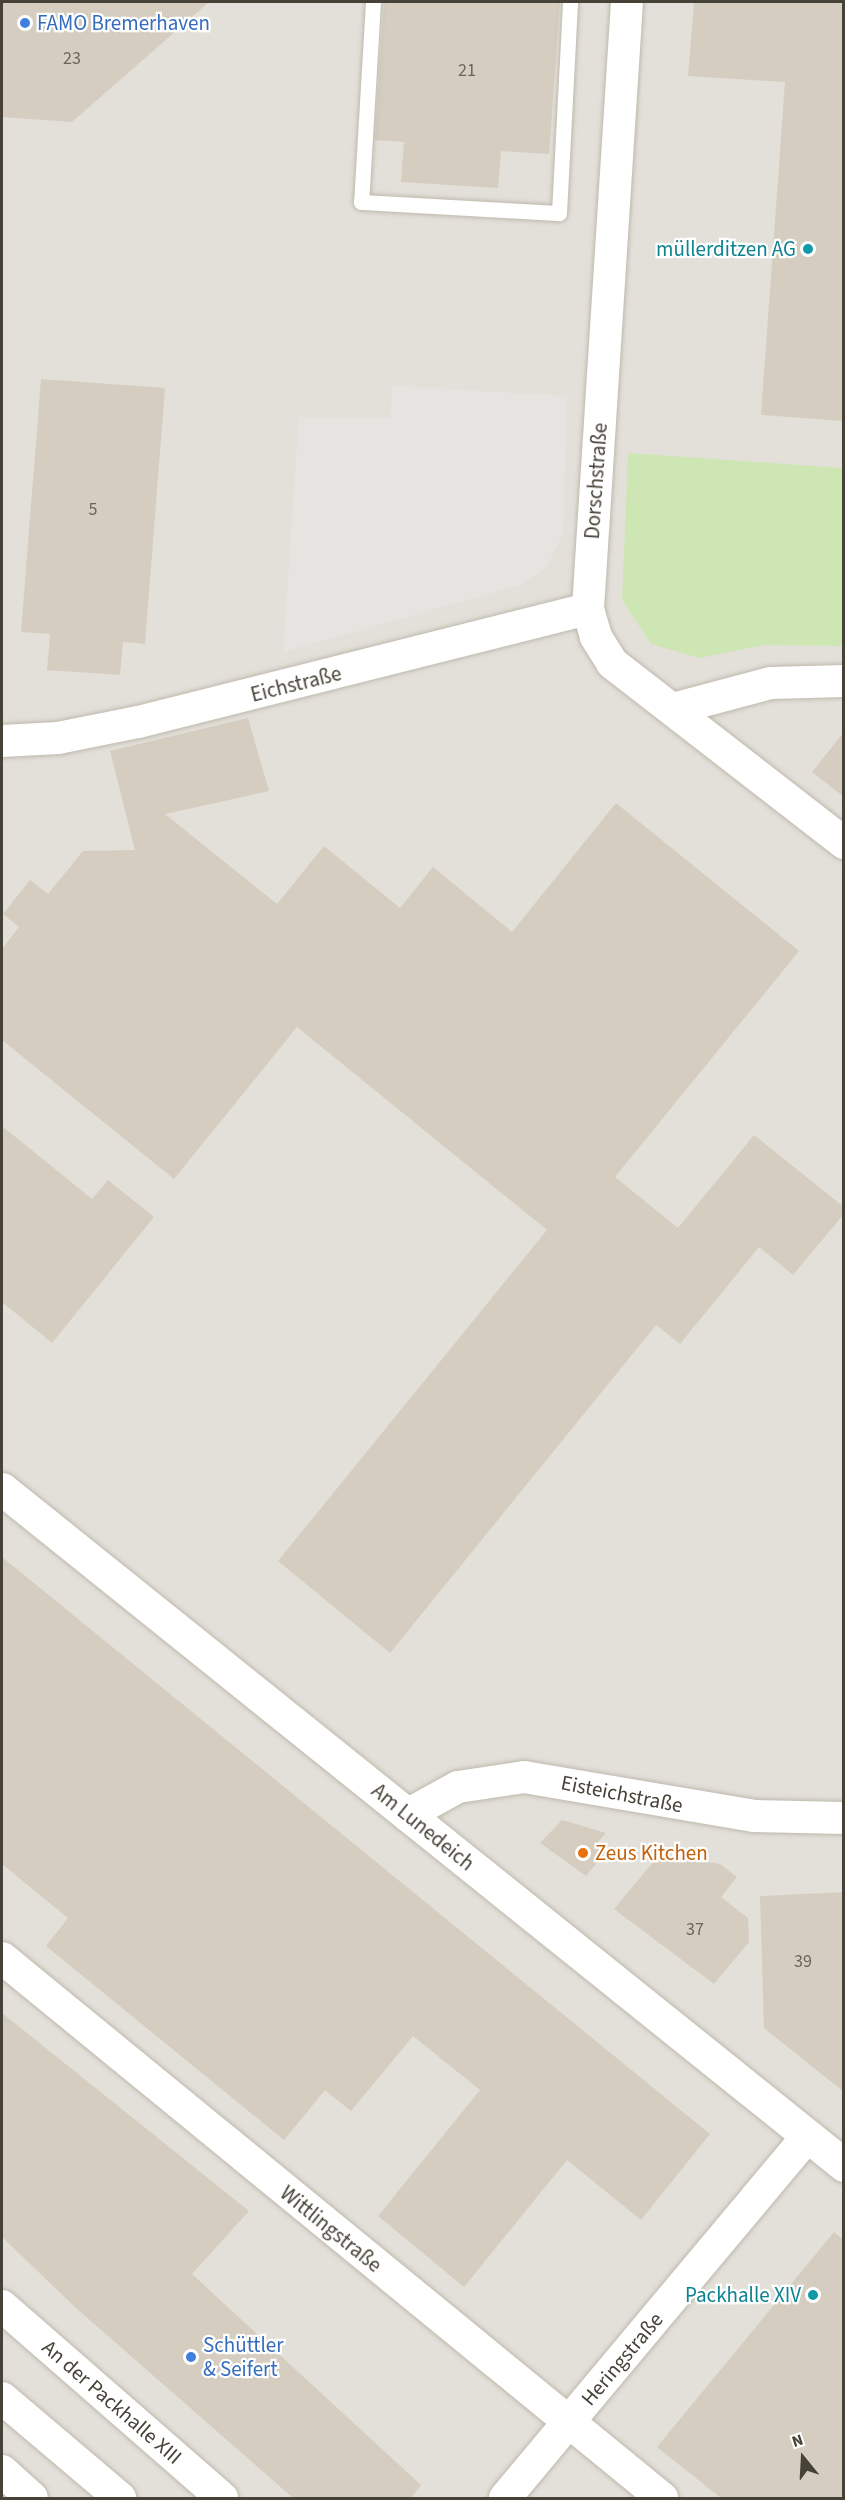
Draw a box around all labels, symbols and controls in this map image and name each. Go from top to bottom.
place label: FAMO Bremerhaven [37,10,210,36]
marker: FAMO Bremerhaven [18,16,32,30]
house number: 23 [63,48,81,70]
house number: 21 [458,60,476,82]
place label: müllerditzen AG [656,236,796,262]
marker: müllerditzen AG [801,242,815,256]
street label: Dorschstraße [579,422,613,540]
house number: 5 [89,499,97,521]
street label: Eichstraße [248,661,344,707]
street label: Eisteichstraße [559,1770,685,1818]
street label: Am Lunedeich [367,1778,479,1876]
place label: Zeus Kitchen [595,1840,708,1866]
marker: Zeus Kitchen [576,1846,590,1860]
house number: 37 [686,1919,704,1941]
house number: 39 [794,1951,812,1973]
street label: Wittlingstraße [275,2180,387,2278]
place label: Packhalle XIV [685,2282,801,2308]
marker: Packhalle XIV [806,2288,820,2302]
street label: Heringstraße [576,2307,668,2411]
place label: Schüttler & Seifert [203,2332,283,2382]
street label: An der Packhalle XIII [37,2334,187,2470]
marker: Schüttler & Seifert [184,2350,198,2364]
north arrow [773,2428,833,2488]
text: N [789,2429,806,2453]

